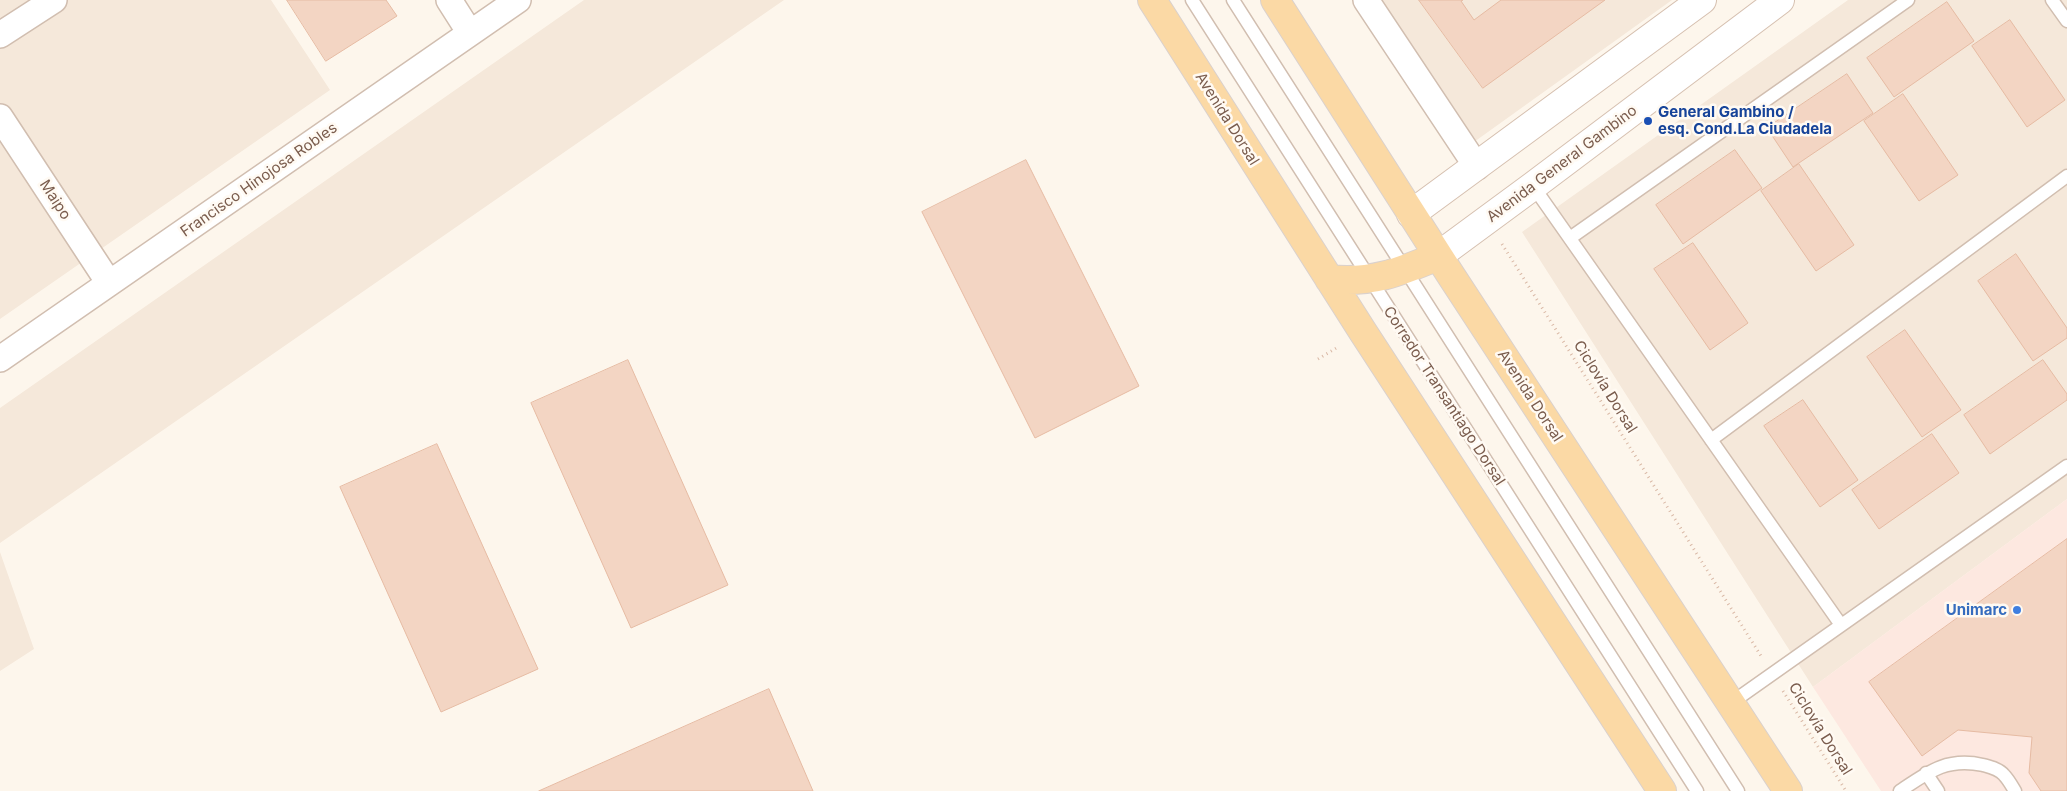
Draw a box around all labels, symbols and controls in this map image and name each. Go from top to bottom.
street label: Avenida Dorsal [1191,69,1263,169]
street label: Avenida General Gambino [1483,102,1641,226]
place label: General Gambino / esq. Cond.La Ciudadela [1658,103,1832,138]
marker: General Gambino / esq. Cond.La Ciudadela [1642,115,1654,127]
street label: Francisco Hinojosa Robles [177,119,341,241]
street label: Maipo [36,177,74,223]
street label: Corredor Transantiago Dorsal [1379,303,1509,489]
street label: Ciclovía Dorsal [1569,337,1641,437]
street label: Avenida Dorsal [1494,347,1566,445]
place label: Unimarc [1946,601,2007,619]
marker: Unimarc [2011,604,2023,616]
street label: Ciclovía Dorsal [1784,679,1856,779]

